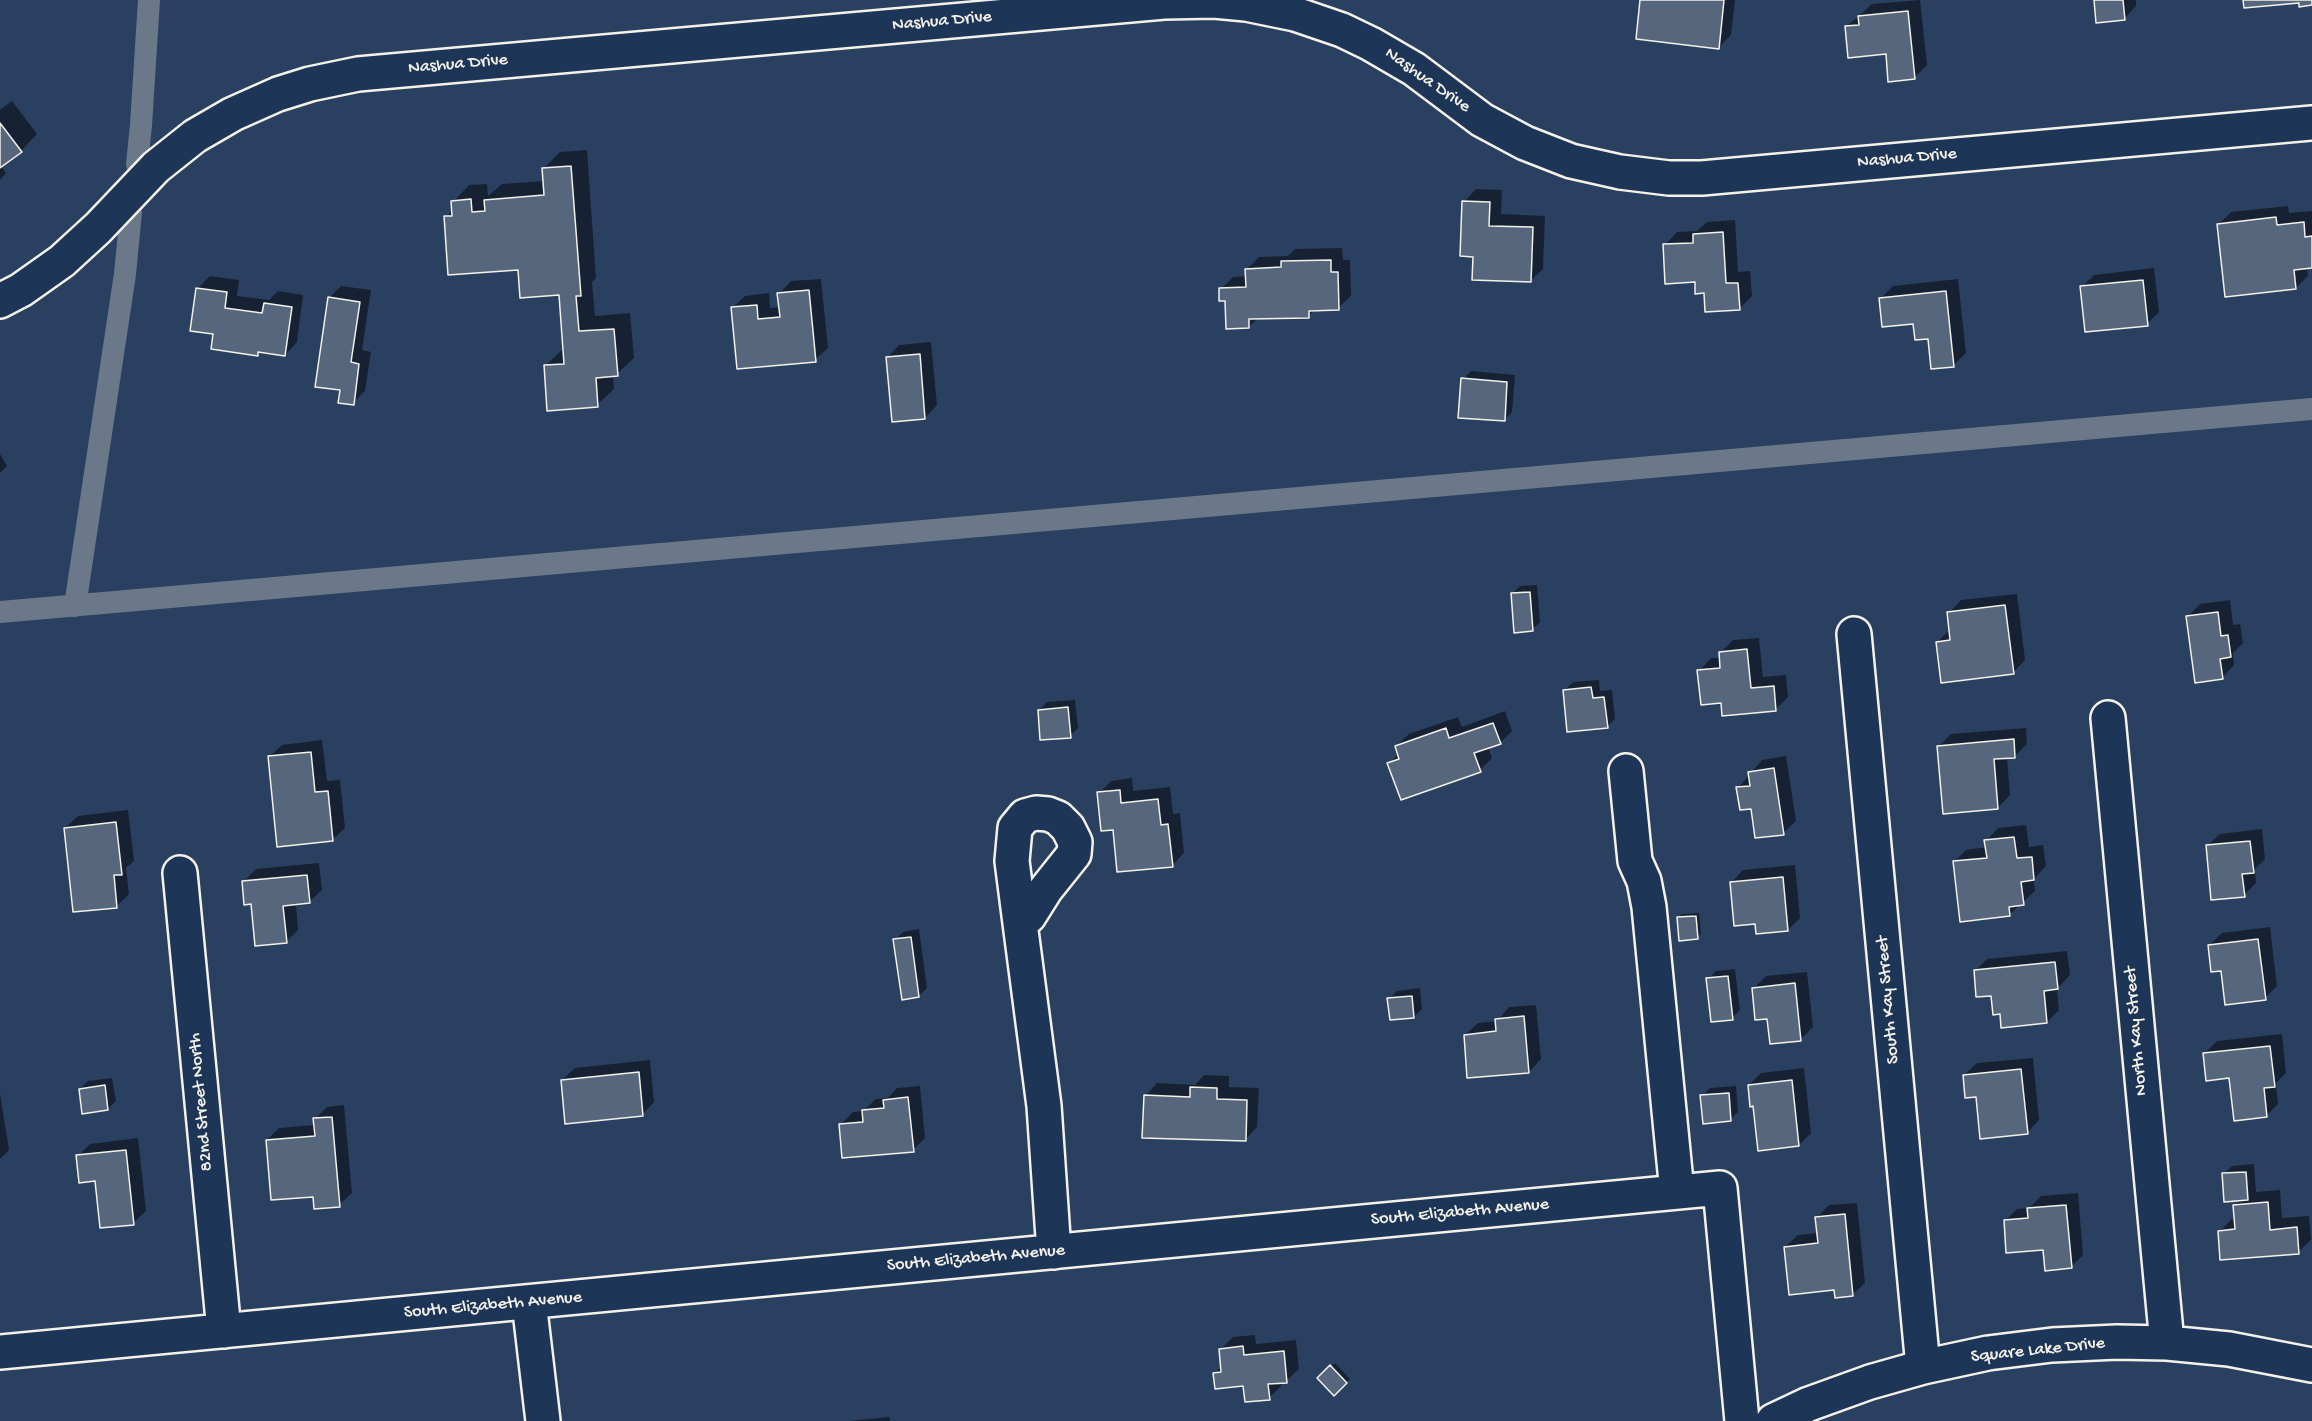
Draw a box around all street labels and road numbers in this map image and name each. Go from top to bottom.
street label: Nashua Drive [891,7,993,37]
street label: Nashua Drive [1380,43,1474,119]
street label: Nashua Drive [407,50,509,80]
street label: Nashua Drive [1856,144,1958,174]
street label: South Kay Street [1873,935,1905,1065]
street label: North Kay Street [2121,965,2153,1097]
street label: 82nd Street North [185,1032,219,1172]
street label: South Elizabeth Avenue [1370,1194,1550,1232]
street label: South Elizabeth Avenue [886,1240,1066,1278]
street label: South Elizabeth Avenue [403,1287,583,1325]
street label: Square Lake Drive [1970,1333,2106,1369]

